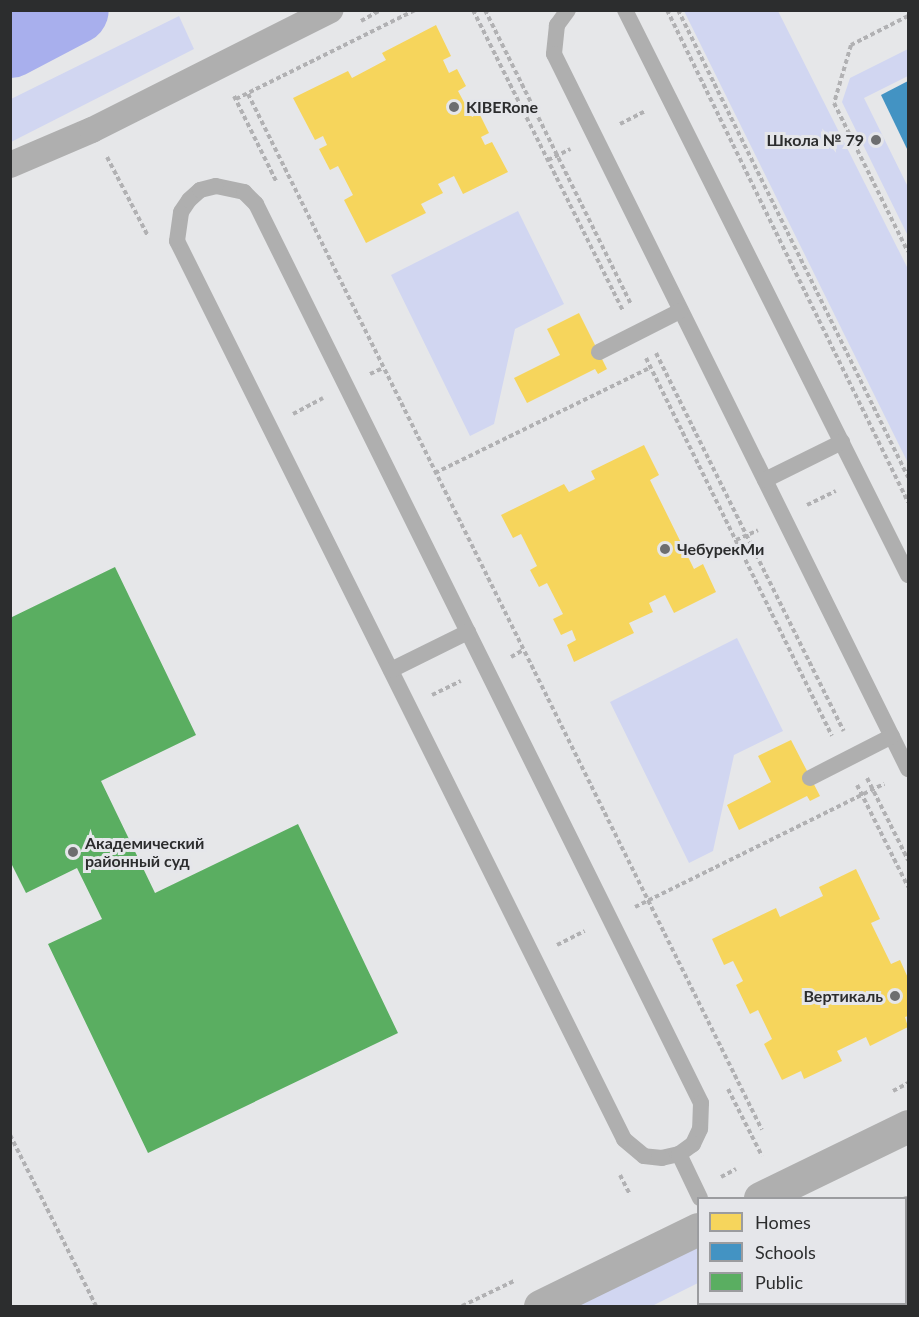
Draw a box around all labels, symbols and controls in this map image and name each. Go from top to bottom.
place label: KIBERone [466,97,538,117]
marker: KIBERone [447,100,461,114]
place label: Школа № 79 [767,130,864,150]
marker: Школа № 79 [869,133,883,147]
place label: ЧебурекМи [677,539,764,559]
marker: ЧебурекМи [658,542,672,556]
place label: Академический районный суд [85,833,204,871]
marker: Академический районный суд [66,845,80,859]
place label: Вертикаль [803,986,883,1006]
marker: Вертикаль [888,989,902,1003]
legend [697,1197,907,1305]
text: Homes [755,1211,811,1233]
text: Schools [755,1241,816,1263]
text: Public [755,1271,803,1293]

